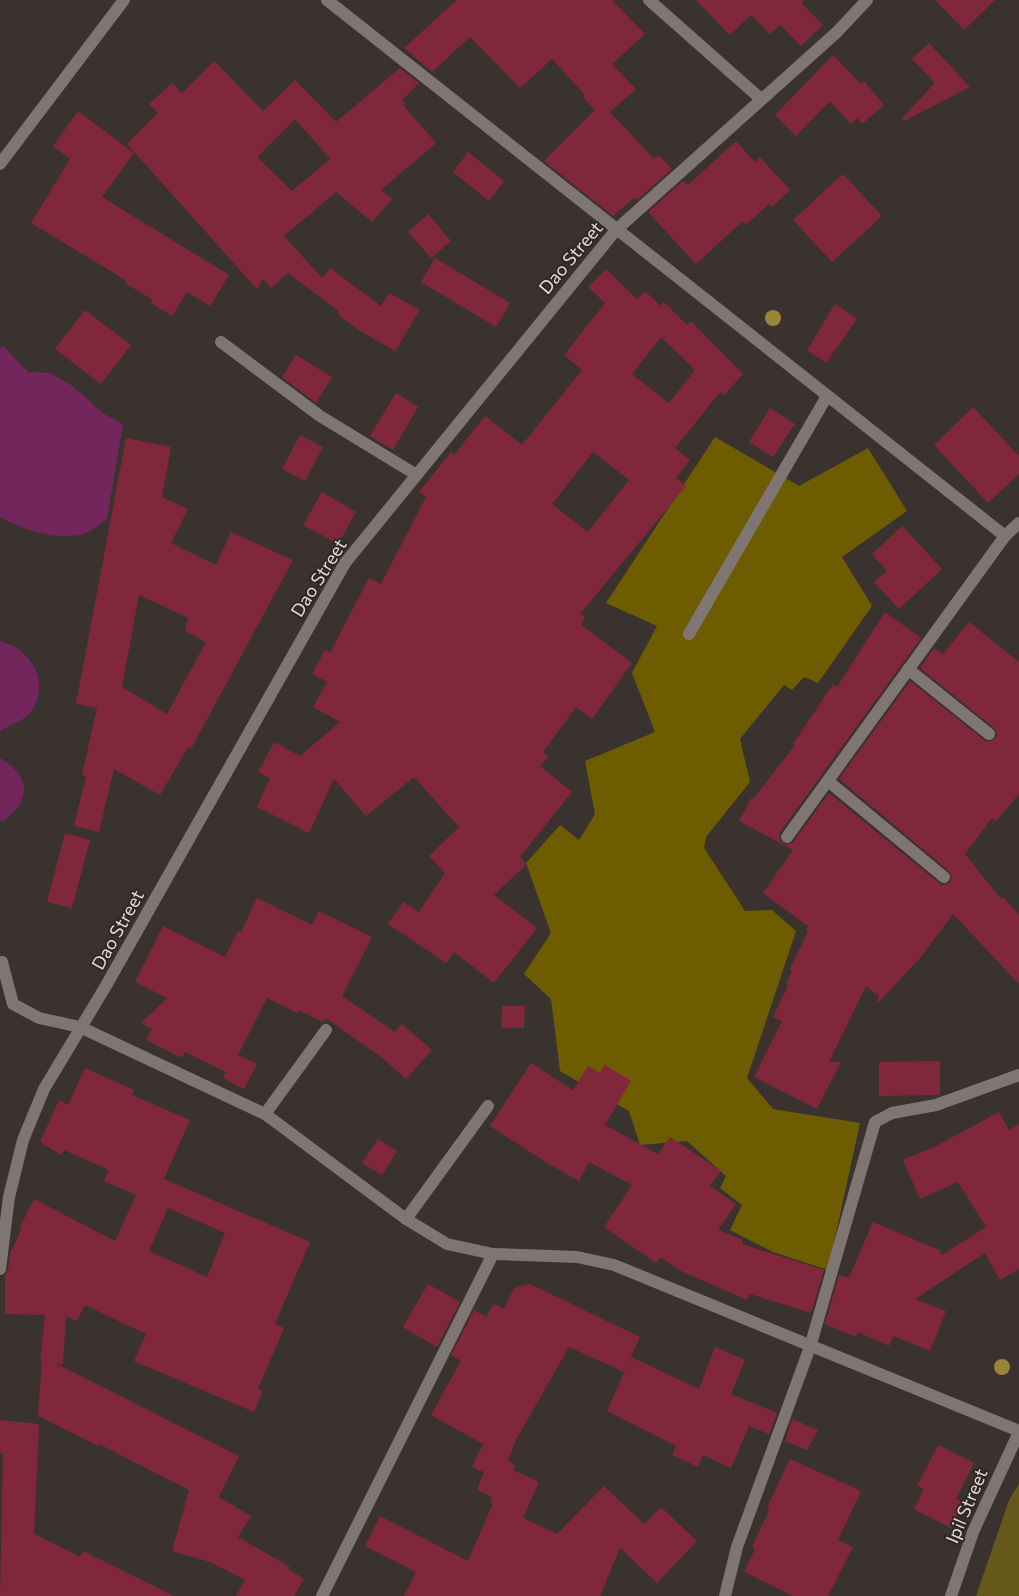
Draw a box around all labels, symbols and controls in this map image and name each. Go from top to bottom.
street label: Dao Street [534,217,607,298]
street label: Dao Street [286,534,351,621]
street label: Dao Street [86,886,148,973]
street label: Ipil Street [940,1465,992,1546]

